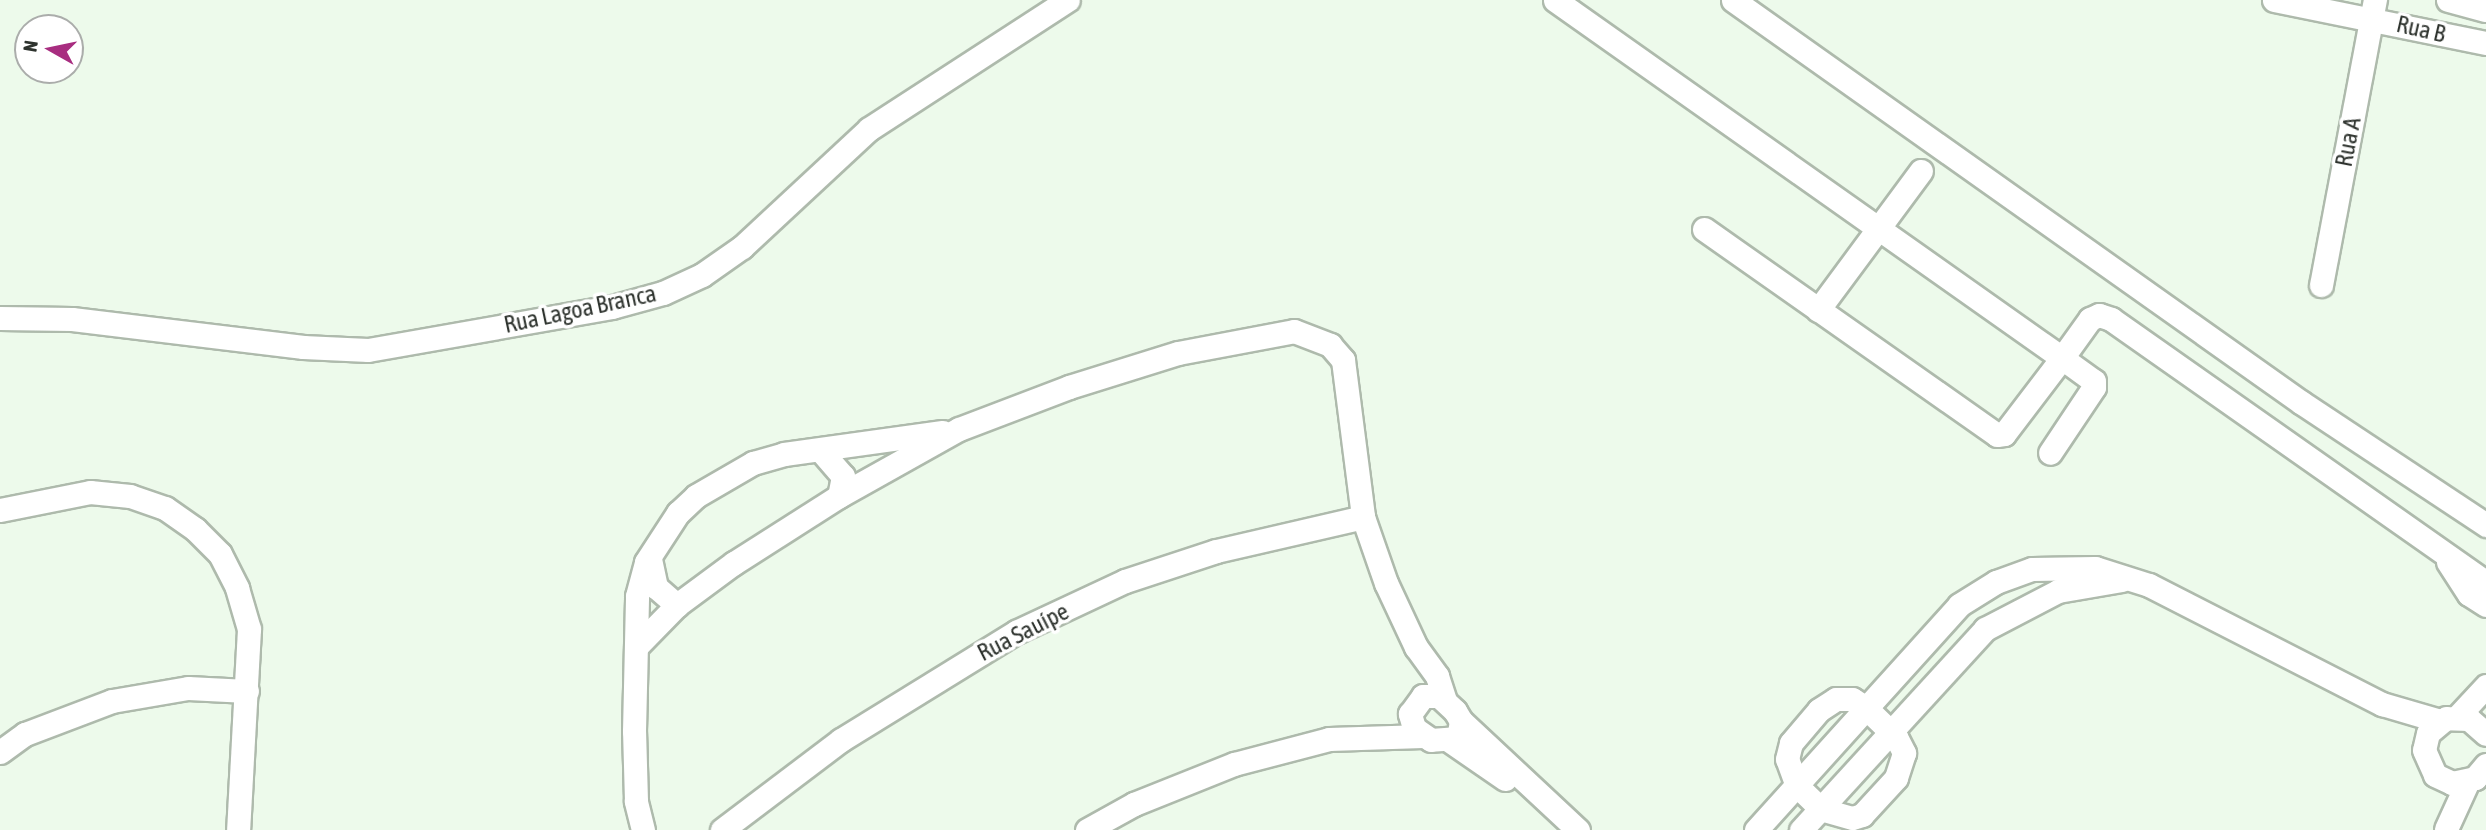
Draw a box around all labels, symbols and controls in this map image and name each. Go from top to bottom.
street label: Rua B [2394,9,2448,49]
north arrow [14,14,84,84]
text: N [18,39,42,53]
street label: Rua A [2329,115,2367,169]
street label: Rua Lagoa Branca [501,279,659,339]
street label: Rua Sauípe [973,597,1073,667]

